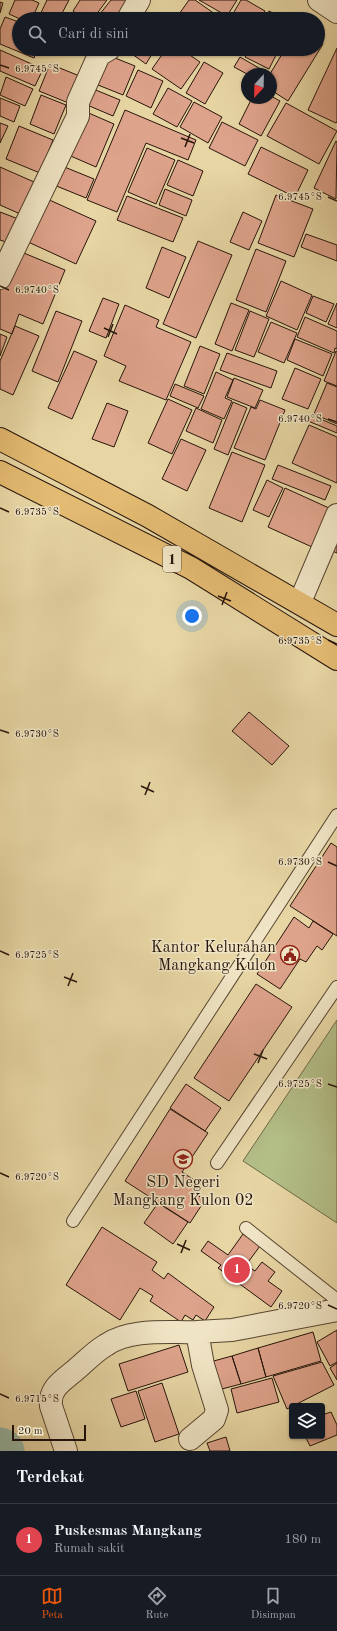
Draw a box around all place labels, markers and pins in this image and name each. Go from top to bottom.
place label: Kantor Kelurahan Mangkang Kulon [151,940,276,974]
public building icon: Kantor Kelurahan Mangkang Kulon [279,944,301,966]
school or university icon: SD Negeri Mangkang Kulon 02 [172,1148,194,1170]
place label: SD Negeri Mangkang Kulon 02 [112,1175,254,1209]
pin: 1 [224,1255,250,1285]

